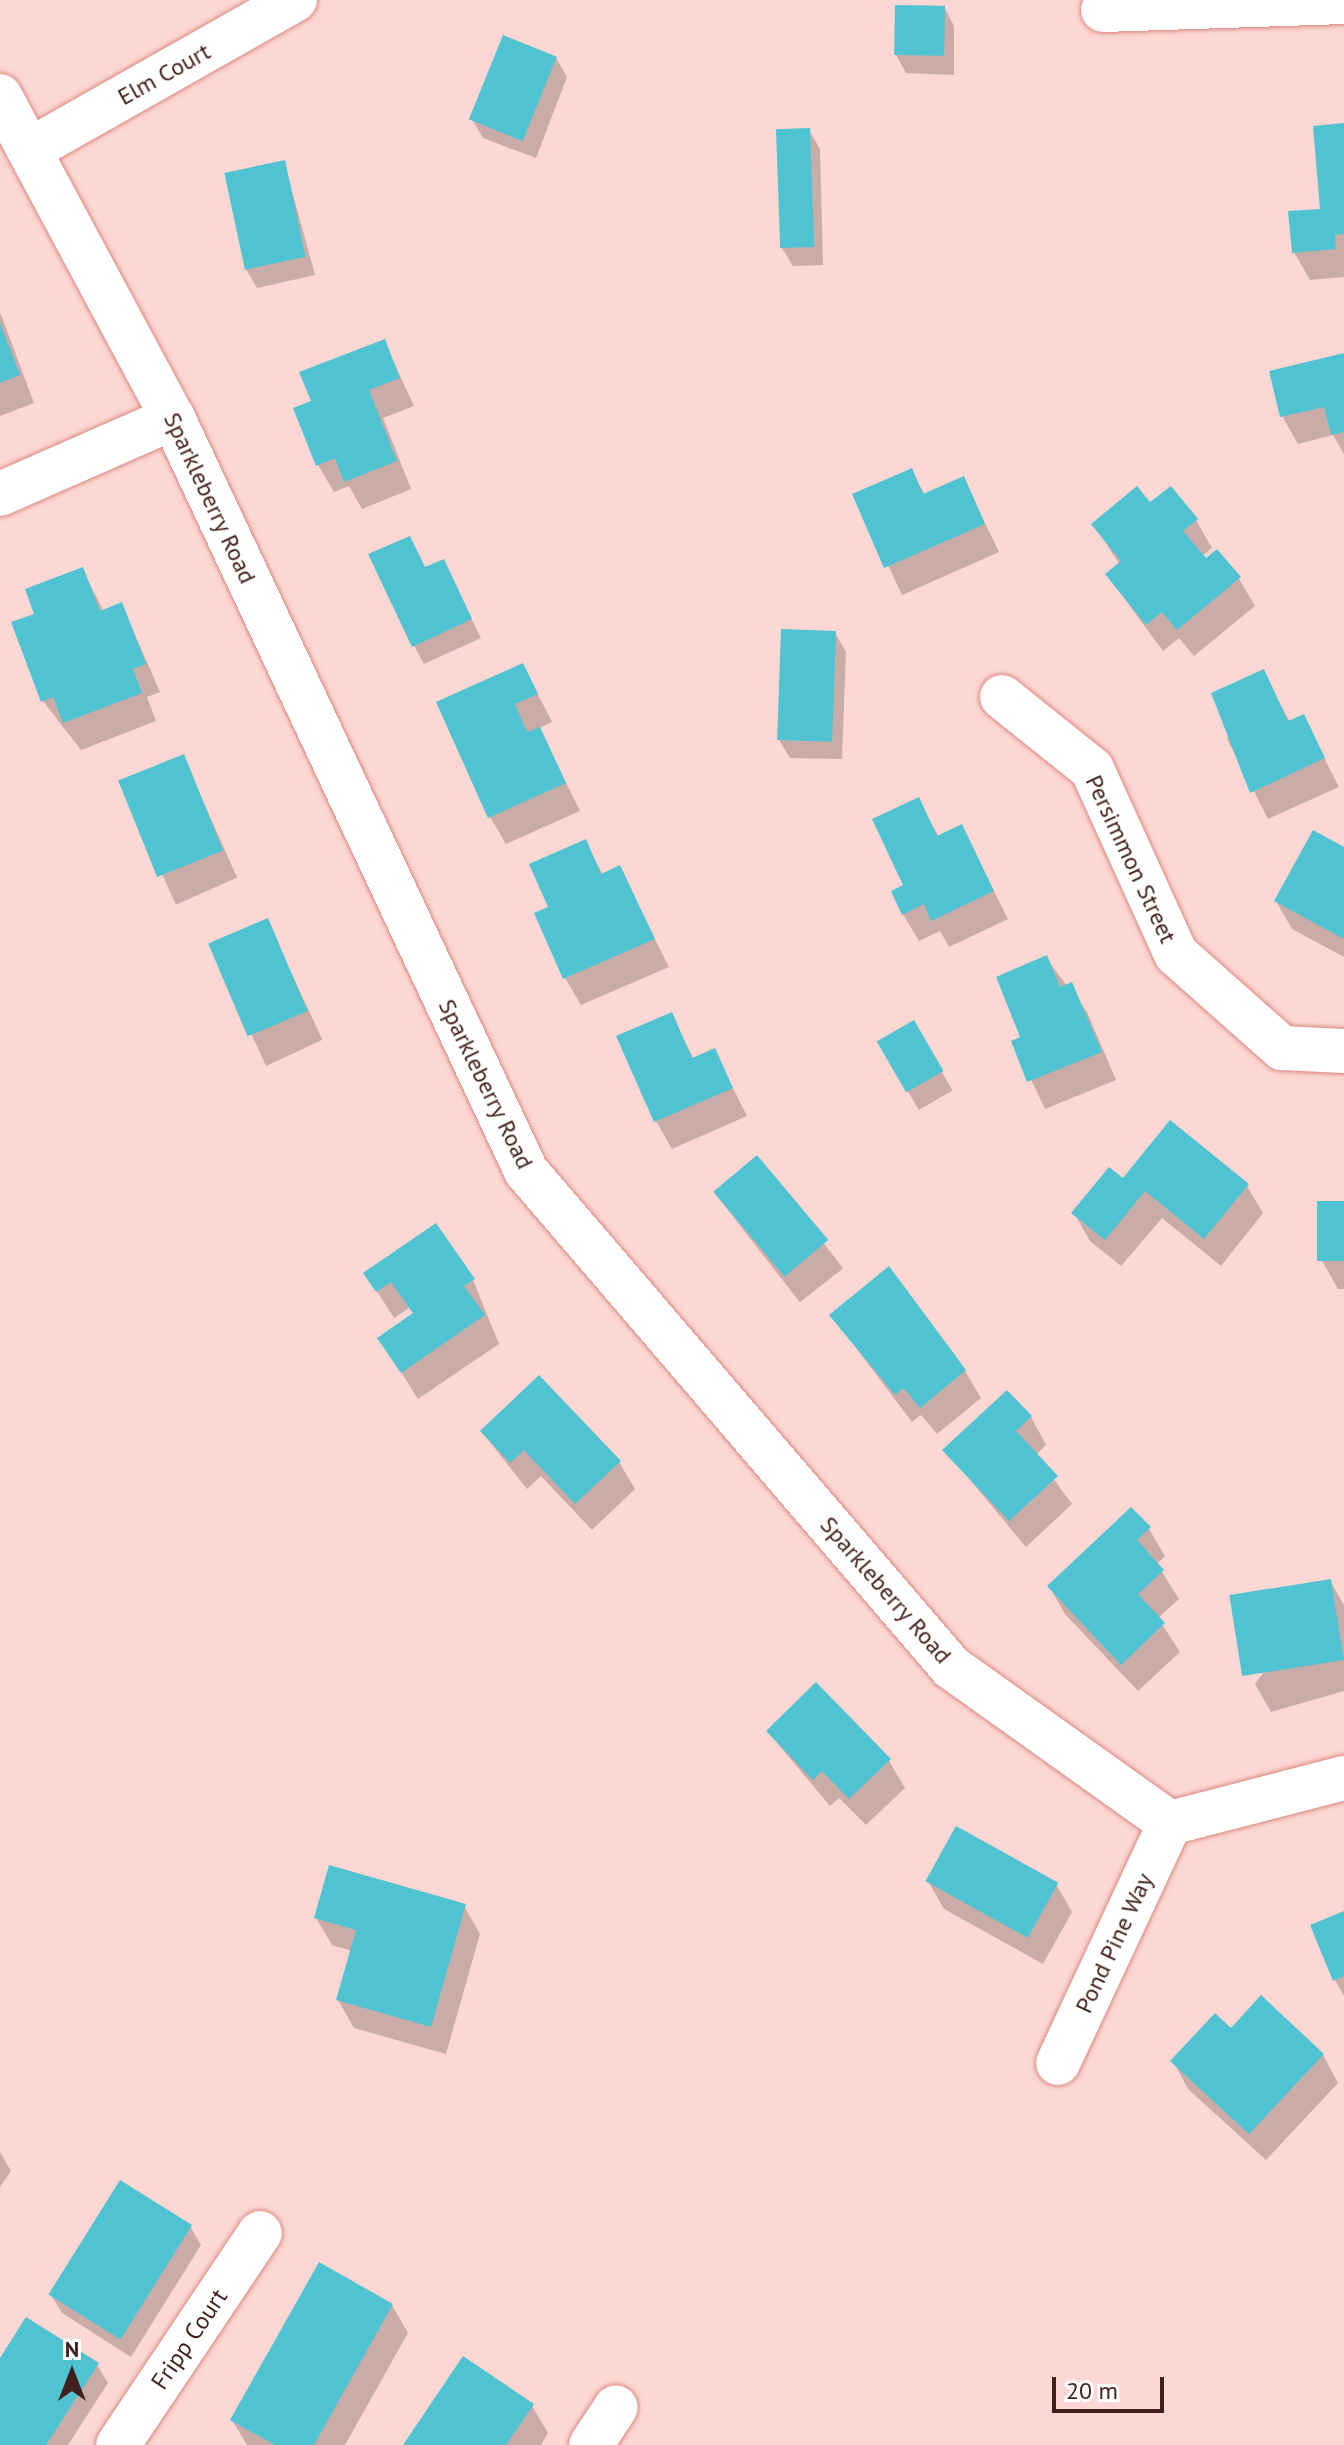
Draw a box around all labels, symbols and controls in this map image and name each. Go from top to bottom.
street label: Elm Court [113,37,215,111]
street label: Sparkleberry Road [158,407,262,589]
street label: Persimmon Street [1079,770,1183,948]
street label: Sparkleberry Road [432,994,540,1174]
street label: Sparkleberry Road [814,1510,958,1670]
street label: Pond Pine Way [1069,1868,1159,2018]
street label: Fripp Court [145,2283,233,2395]
north arrow [32,2333,112,2413]
text: N [65,2335,79,2363]
scale bar [1056,2361,1168,2411]
text: 20 m [1066,2375,1118,2406]

